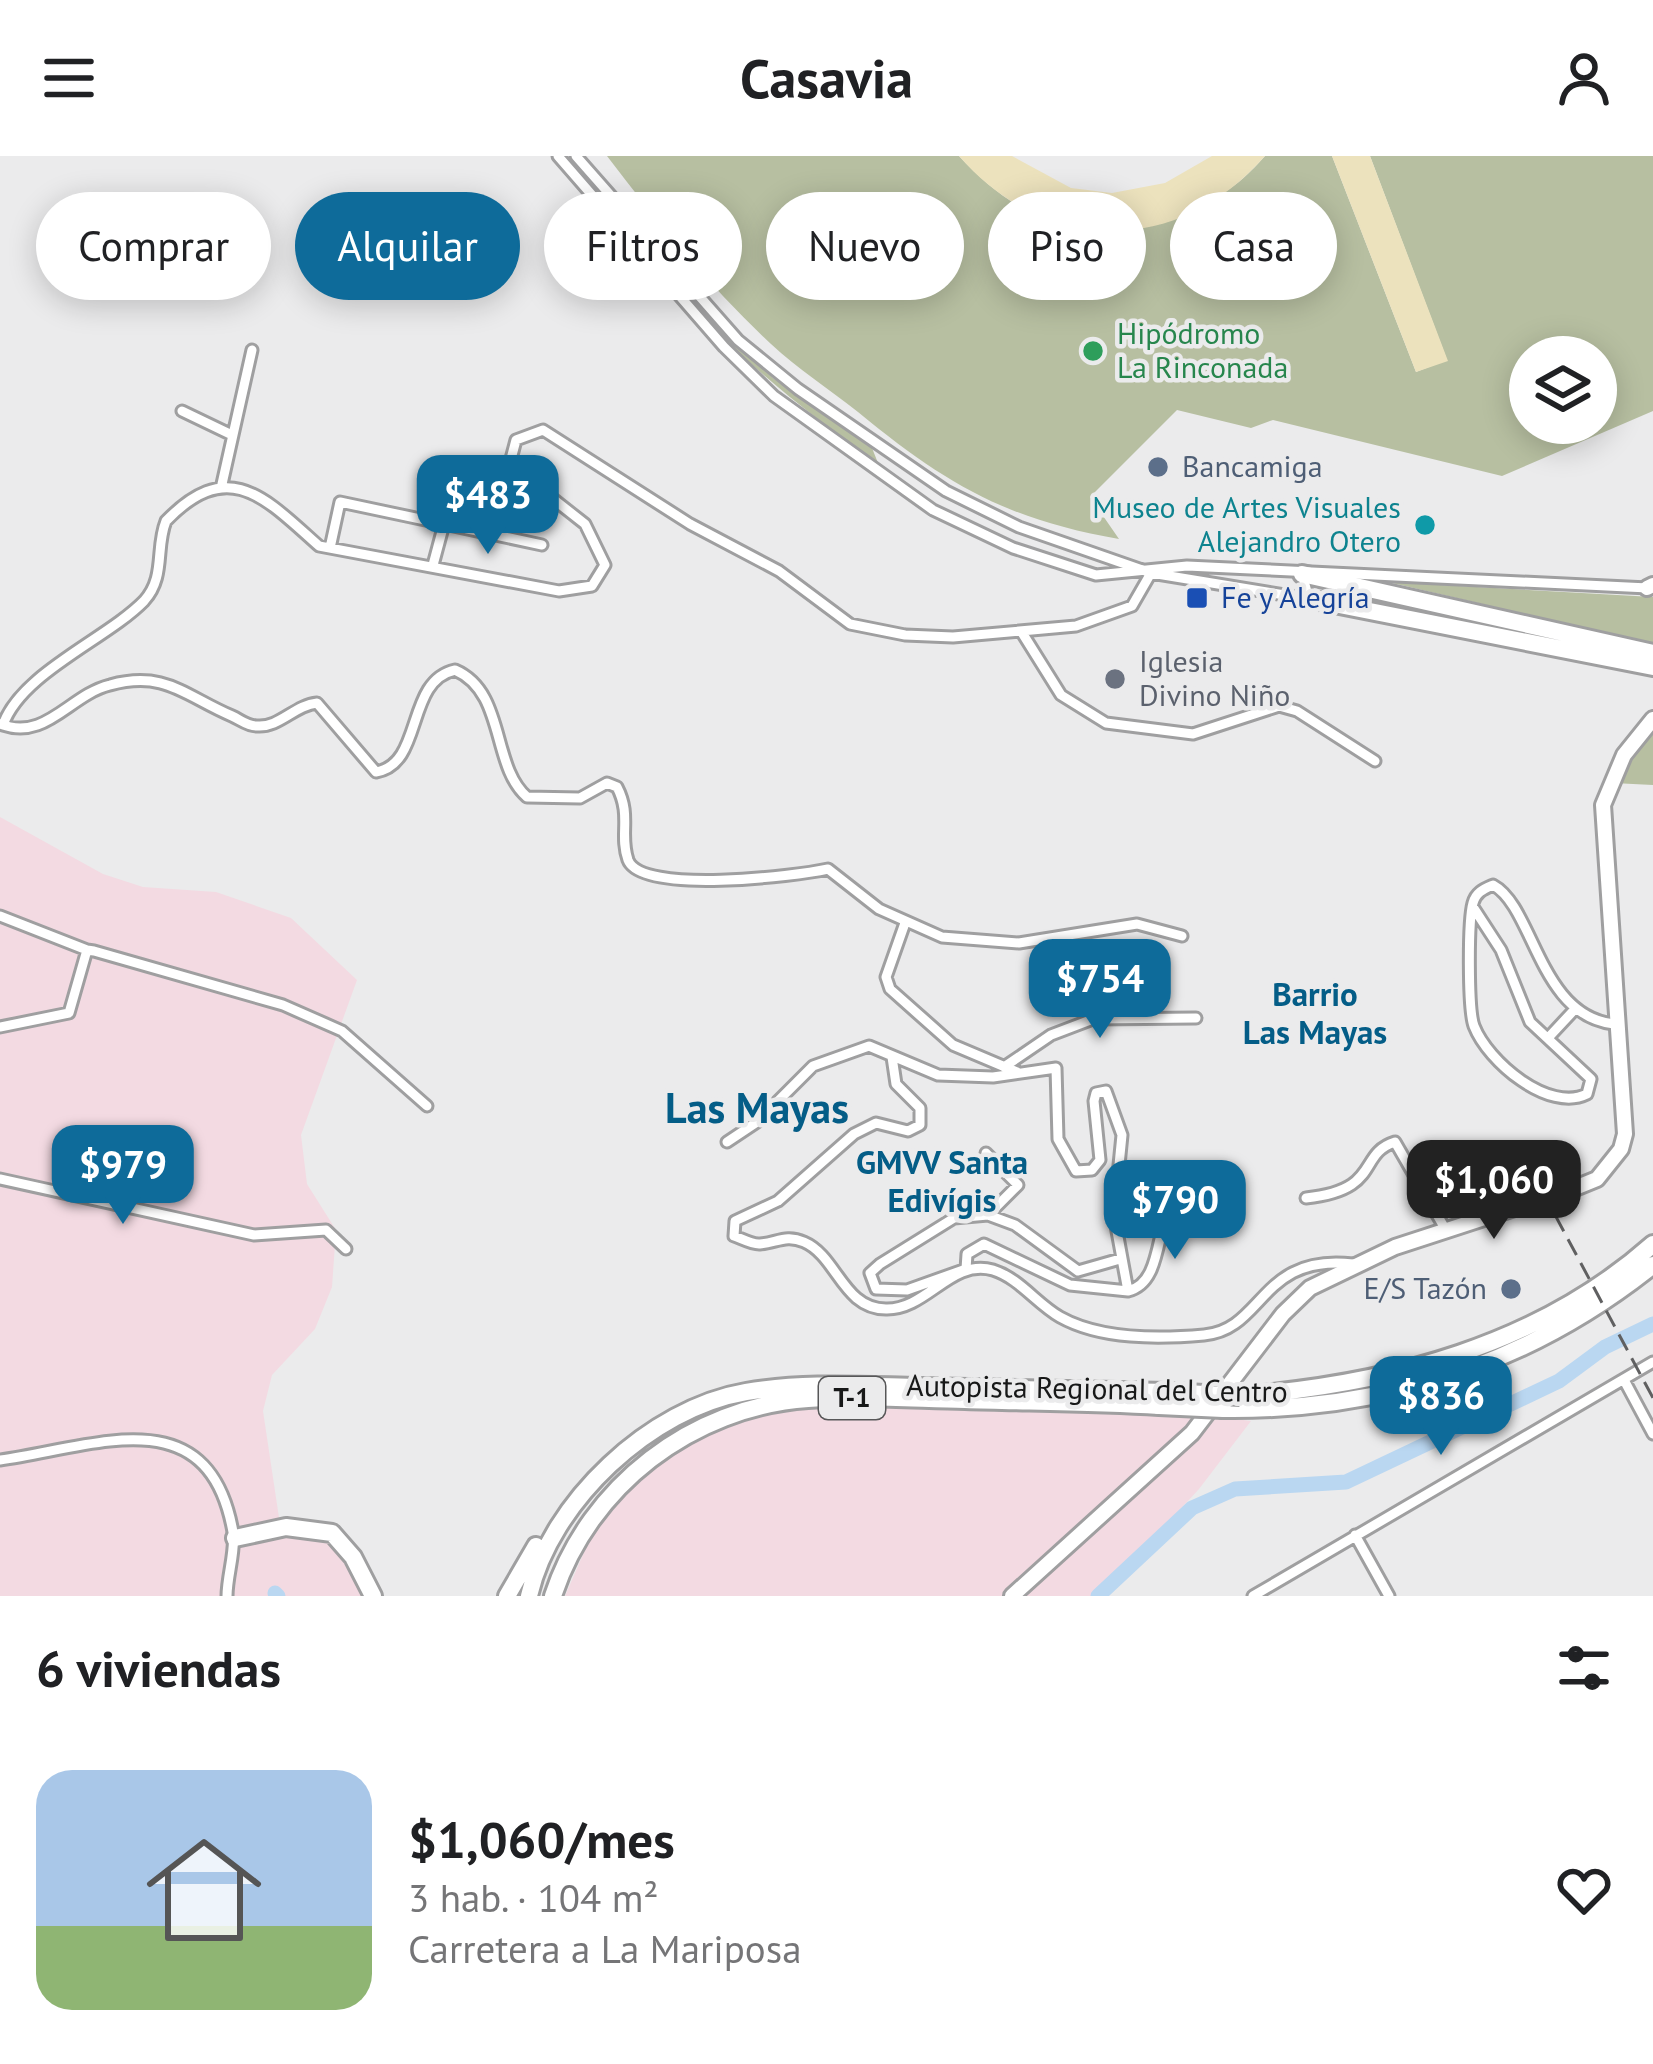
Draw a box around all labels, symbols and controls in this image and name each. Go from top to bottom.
text: Casavia [740,43,913,113]
icon: menu [36,45,102,111]
icon: person [1551,45,1617,111]
chip: Comprar [36,192,271,300]
chip: Alquilar [295,192,520,300]
chip: Filtros [544,192,742,300]
chip: Nuevo [766,192,964,300]
chip: Piso [988,192,1146,300]
chip: Casa [1170,192,1337,300]
place label: Hipódromo La Rinconada [1117,313,1288,386]
map controls [1509,336,1617,444]
button: layers [1509,336,1617,444]
marker: Hipódromo La Rinconada [1080,338,1106,364]
place label: Bancamiga [1182,446,1323,485]
marker: Bancamiga [1145,454,1171,480]
pin: $483 [417,455,559,557]
text: $483 [444,468,532,519]
place label: Museo de Artes Visuales Alejandro Otero [1092,487,1401,560]
marker: Museo de Artes Visuales Alejandro Otero [1412,512,1438,538]
place label: Fe y Alegría [1221,577,1370,616]
marker: Fe y Alegría [1184,585,1210,611]
place label: Iglesia Divino Niño [1139,641,1290,714]
marker: Iglesia Divino Niño [1102,666,1128,692]
pin: $754 [1029,939,1171,1041]
text: $754 [1056,952,1144,1003]
district label: Barrio Las Mayas [1243,972,1387,1053]
district label: Las Mayas [665,1080,849,1135]
pin: $979 [52,1125,194,1227]
text: $979 [79,1138,167,1189]
district label: GMVV Santa Edivígis [856,1140,1028,1221]
pin: $1,060 [1396,1140,1592,1242]
text: $1,060 [1434,1153,1554,1204]
pin: $790 [1104,1160,1246,1262]
text: $790 [1131,1173,1219,1224]
place label: E/S Tazón [1363,1268,1487,1307]
marker: E/S Tazón [1498,1276,1524,1302]
pin: $836 [1370,1356,1512,1458]
street label: Autopista Regional del Centro [906,1365,1288,1410]
text: $836 [1397,1369,1485,1420]
road number: T-1 [819,1377,885,1419]
text: 6 viviendas [36,1635,281,1701]
icon: filters [1551,1635,1617,1701]
text: $1,060/mes [408,1806,675,1872]
icon: home [132,1818,276,1962]
icon: heart [1551,1857,1617,1923]
text: 3 hab. · 104 m² [408,1872,659,1923]
text: Carretera a La Mariposa [408,1923,801,1974]

